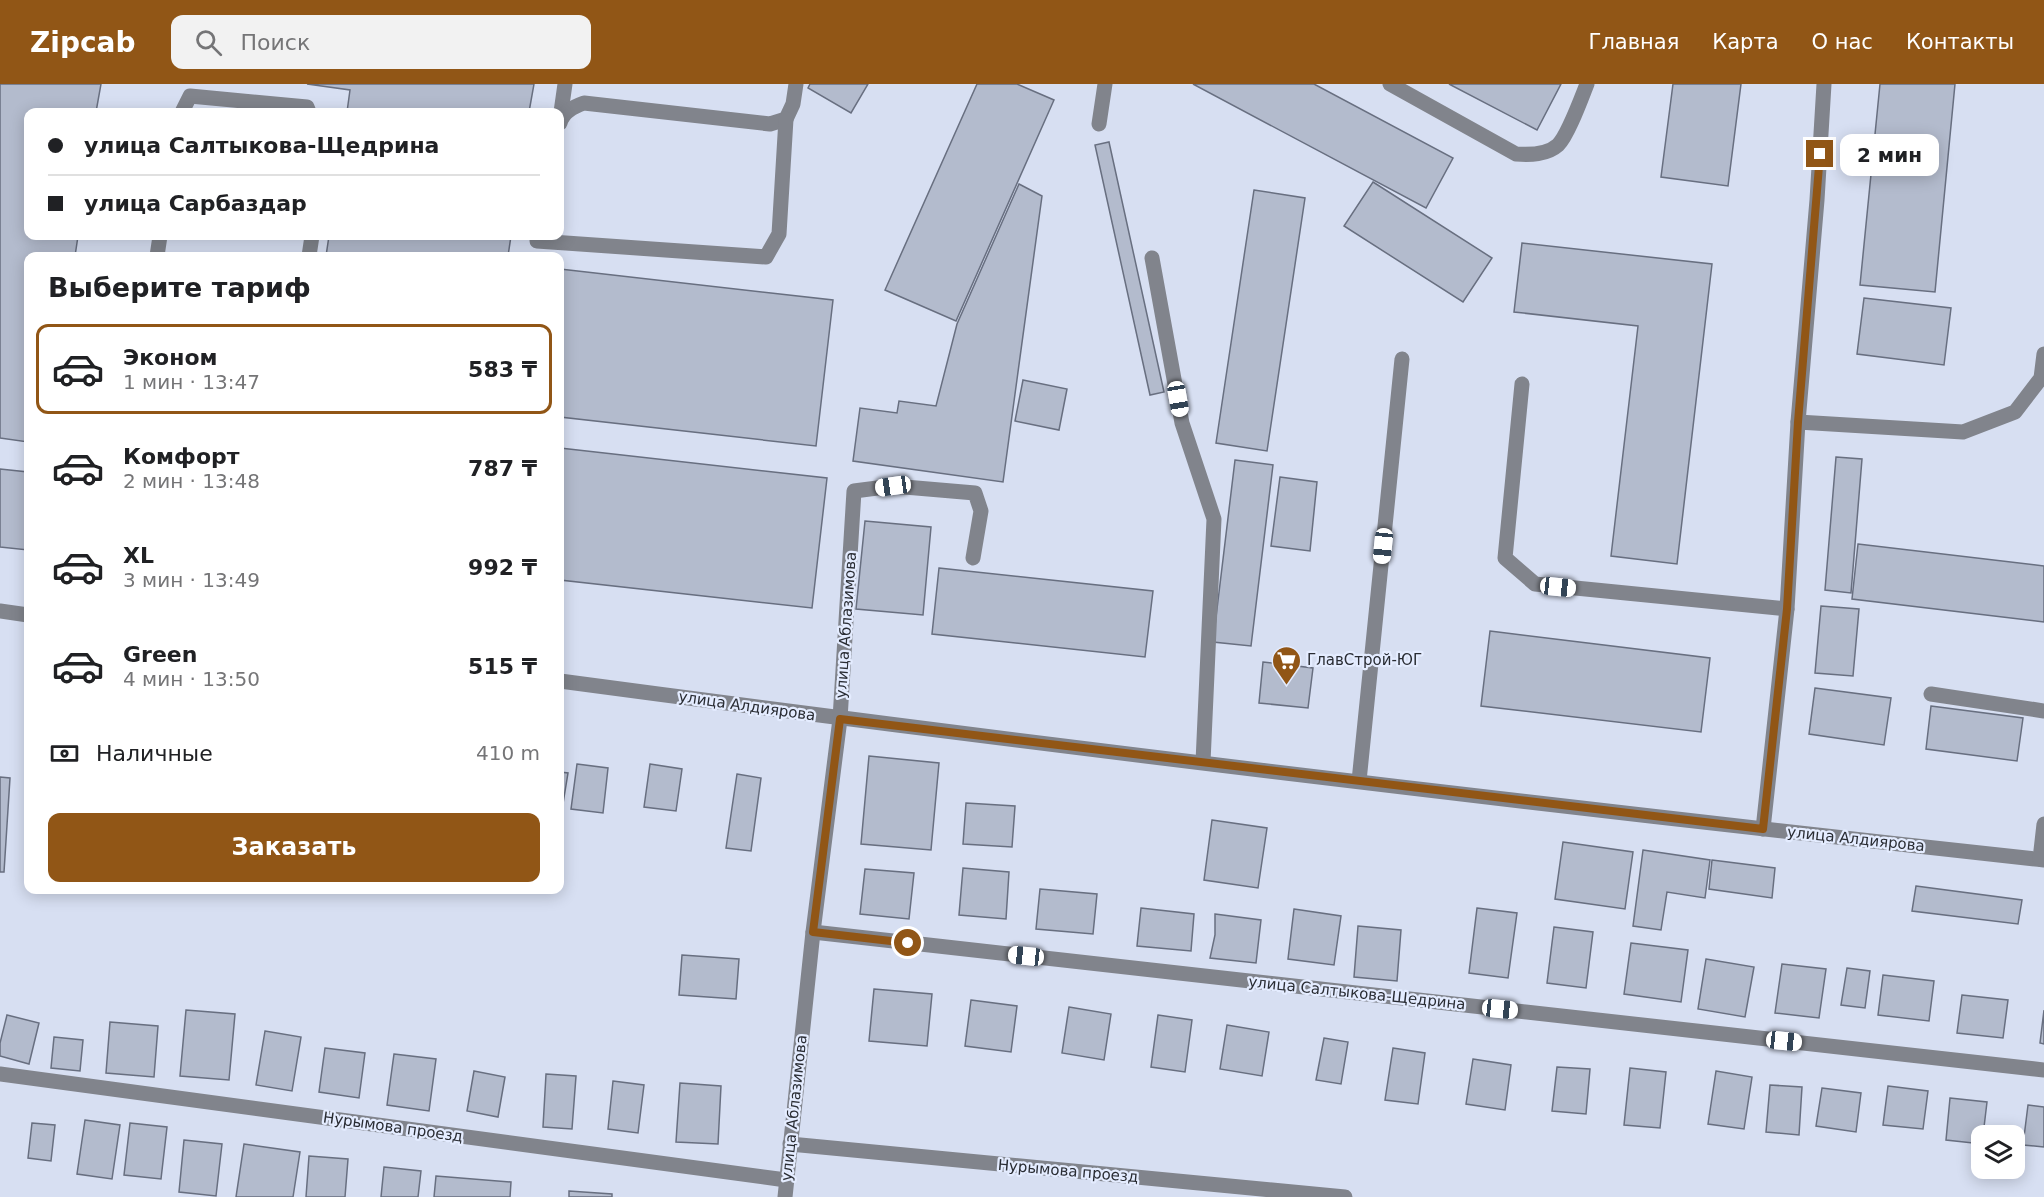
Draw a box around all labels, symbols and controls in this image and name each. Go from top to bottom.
search box [171,15,591,69]
text: Zipcab [30,26,135,59]
icon: search [192,26,225,59]
text: Поиск [240,30,310,55]
text: Главная [1589,30,1679,54]
text: Карта [1712,30,1779,54]
text: О нас [1812,30,1873,54]
text: Контакты [1906,30,2014,54]
text: улица Салтыкова-Щедрина [84,133,439,158]
callout: 2 мин [1841,133,1940,175]
route end [1806,140,1833,167]
text: 2 мин [1857,143,1922,167]
text: улица Сарбаздар [84,191,307,216]
text: Выберите тариф [48,272,311,303]
icon: car [51,342,105,396]
text: Эконом [123,345,218,370]
text: 583 ₸ [468,357,537,382]
text: 1 мин · 13:47 [123,370,260,394]
car [1166,380,1190,418]
icon: car [51,441,105,495]
text: Комфорт [123,444,240,469]
text: 787 ₸ [468,456,537,481]
text: 2 мин · 13:48 [123,469,260,493]
car [874,475,912,497]
car [1372,527,1394,565]
icon: car [51,540,105,594]
text: XL [123,543,154,568]
street label: улица Аблазимова [832,551,860,699]
text: 992 ₸ [468,555,537,580]
text: 3 мин · 13:49 [123,568,260,592]
car [1539,576,1577,598]
icon: car [51,639,105,693]
text: Green [123,642,197,667]
supermarket icon: ГлавСтрой-ЮГ [1270,644,1302,686]
place label: ГлавСтрой-ЮГ [1307,651,1422,669]
text: 515 ₸ [468,654,537,679]
text: 4 мин · 13:50 [123,667,260,691]
street label: улица Алдиярова [677,687,817,725]
icon: cash [48,737,81,770]
text: Наличные [96,741,213,766]
text: 410 m [476,741,540,765]
button: Заказать [48,813,540,882]
street label: улица Алдиярова [1786,823,1926,855]
route start [894,929,921,956]
car [1007,945,1045,967]
street label: улица Салтыкова-Щедрина [1248,973,1466,1013]
car [1481,998,1519,1020]
car [1765,1030,1803,1052]
street label: улица Аблазимова [777,1034,811,1182]
street label: Нурымова проезд [322,1108,464,1146]
map controls [1971,1125,2025,1179]
button: layers [1971,1125,2025,1179]
street label: Нурымова проезд [997,1156,1139,1186]

